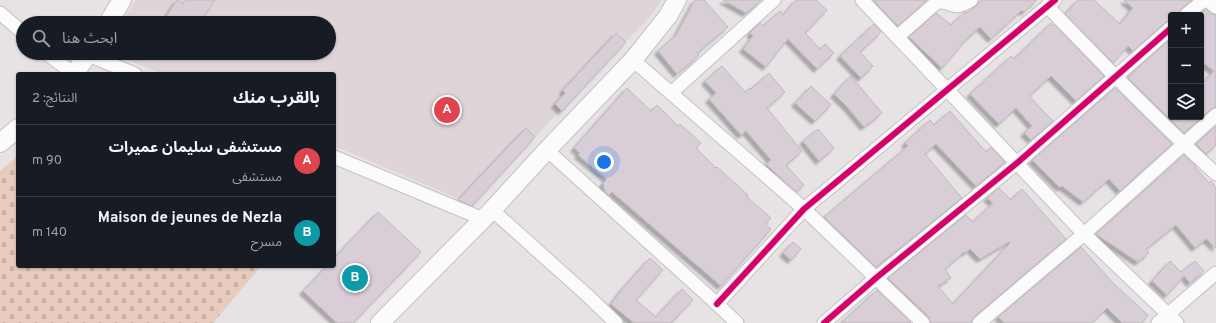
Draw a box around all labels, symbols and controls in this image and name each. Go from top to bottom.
map controls [1168,12,1204,120]
button: + [1168,12,1204,48]
search box [16,16,336,60]
icon: search [30,27,52,49]
text: ابحث هنا [62,30,117,49]
button: − [1168,48,1204,84]
button: layers [1168,84,1204,120]
text: بالقرب منك [233,88,320,110]
text: النتائج: 2 [32,91,77,107]
pin: A [434,95,460,125]
text: مستشفى سليمان عميرات [109,139,282,158]
your location [594,152,614,172]
text: 90 m [32,153,62,169]
text: A [302,153,312,169]
text: مستشفى [232,170,282,186]
text: Maison de jeunes de Nezla [98,209,282,228]
text: 140 m [32,225,67,241]
text: B [303,225,312,241]
text: مسرح [251,235,282,251]
pin: B [342,263,368,293]

